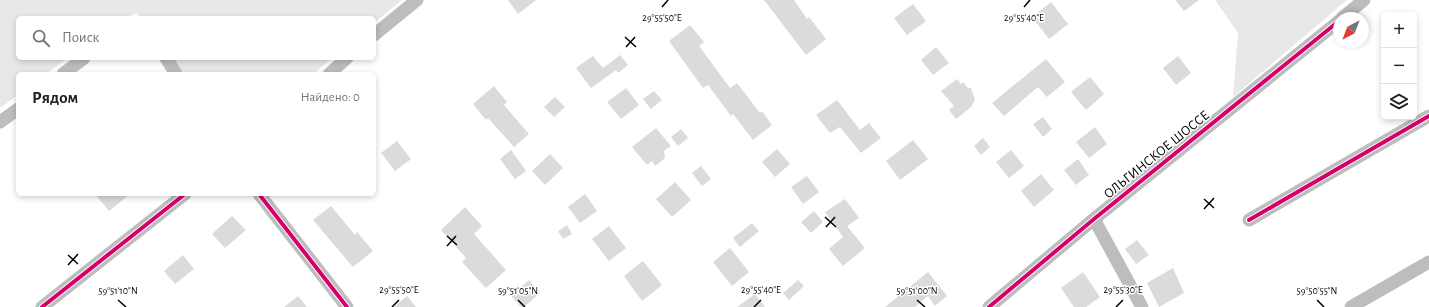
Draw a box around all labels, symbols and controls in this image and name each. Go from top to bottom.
north arrow [1333,12,1369,48]
map controls [1381,12,1417,120]
button: + [1381,12,1417,48]
text: 29°55'50"E [642,13,682,23]
text: 29°55'40"E [1004,13,1044,23]
search box [16,16,376,60]
icon: search [30,27,52,49]
text: Поиск [62,30,100,45]
button: − [1381,48,1417,84]
button: layers [1381,84,1417,120]
text: Рядом [32,89,78,106]
text: Найдено: 0 [301,91,360,104]
street label: ОЛЬГИНСКОЕ ШОССЕ [1101,108,1212,201]
text: 29°55'50"E [379,285,419,295]
text: 29°55'40"E [741,285,781,295]
text: 29°55'30"E [1103,285,1143,295]
text: 59°51'10"N [98,286,138,296]
text: 59°51'05"N [498,286,538,296]
text: 59°51'00"N [896,286,938,296]
text: 59°50'55"N [1297,286,1337,296]

